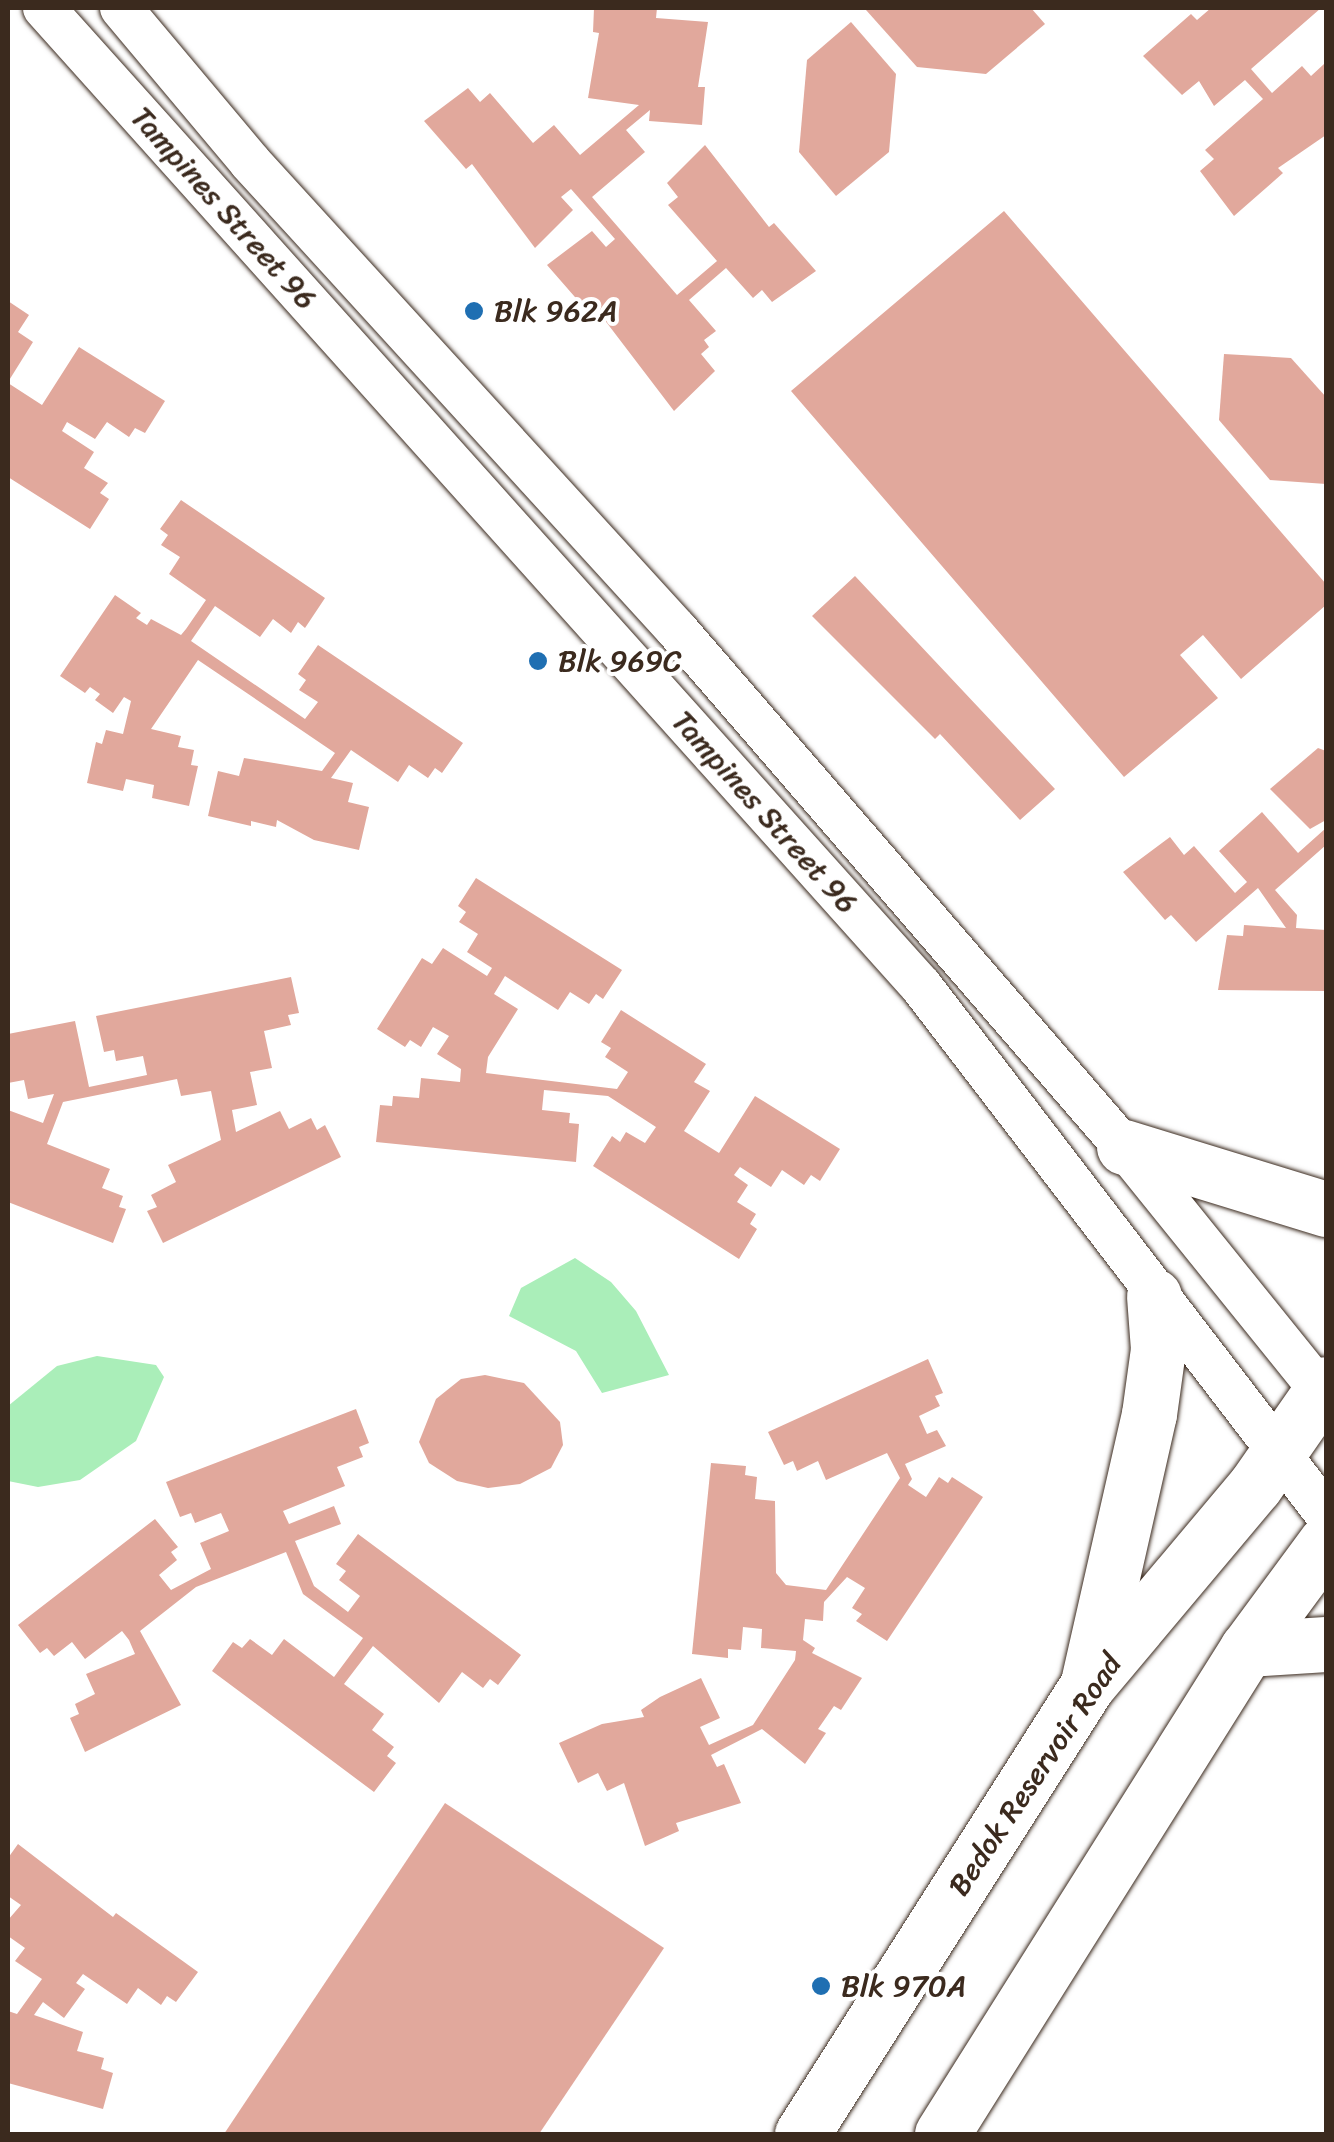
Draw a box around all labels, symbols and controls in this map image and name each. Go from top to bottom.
street label: Tampines Street 96 [124,100,324,316]
place label: Blk 962A [494,293,618,329]
marker: Blk 962A [463,300,485,322]
place label: Blk 969C [558,643,682,679]
marker: Blk 969C [527,650,549,672]
street label: Tampines Street 96 [665,704,865,920]
street label: Bedok Reservoir Road [940,1646,1130,1904]
place label: Blk 970A [841,1968,966,2004]
marker: Blk 970A [810,1975,832,1997]

